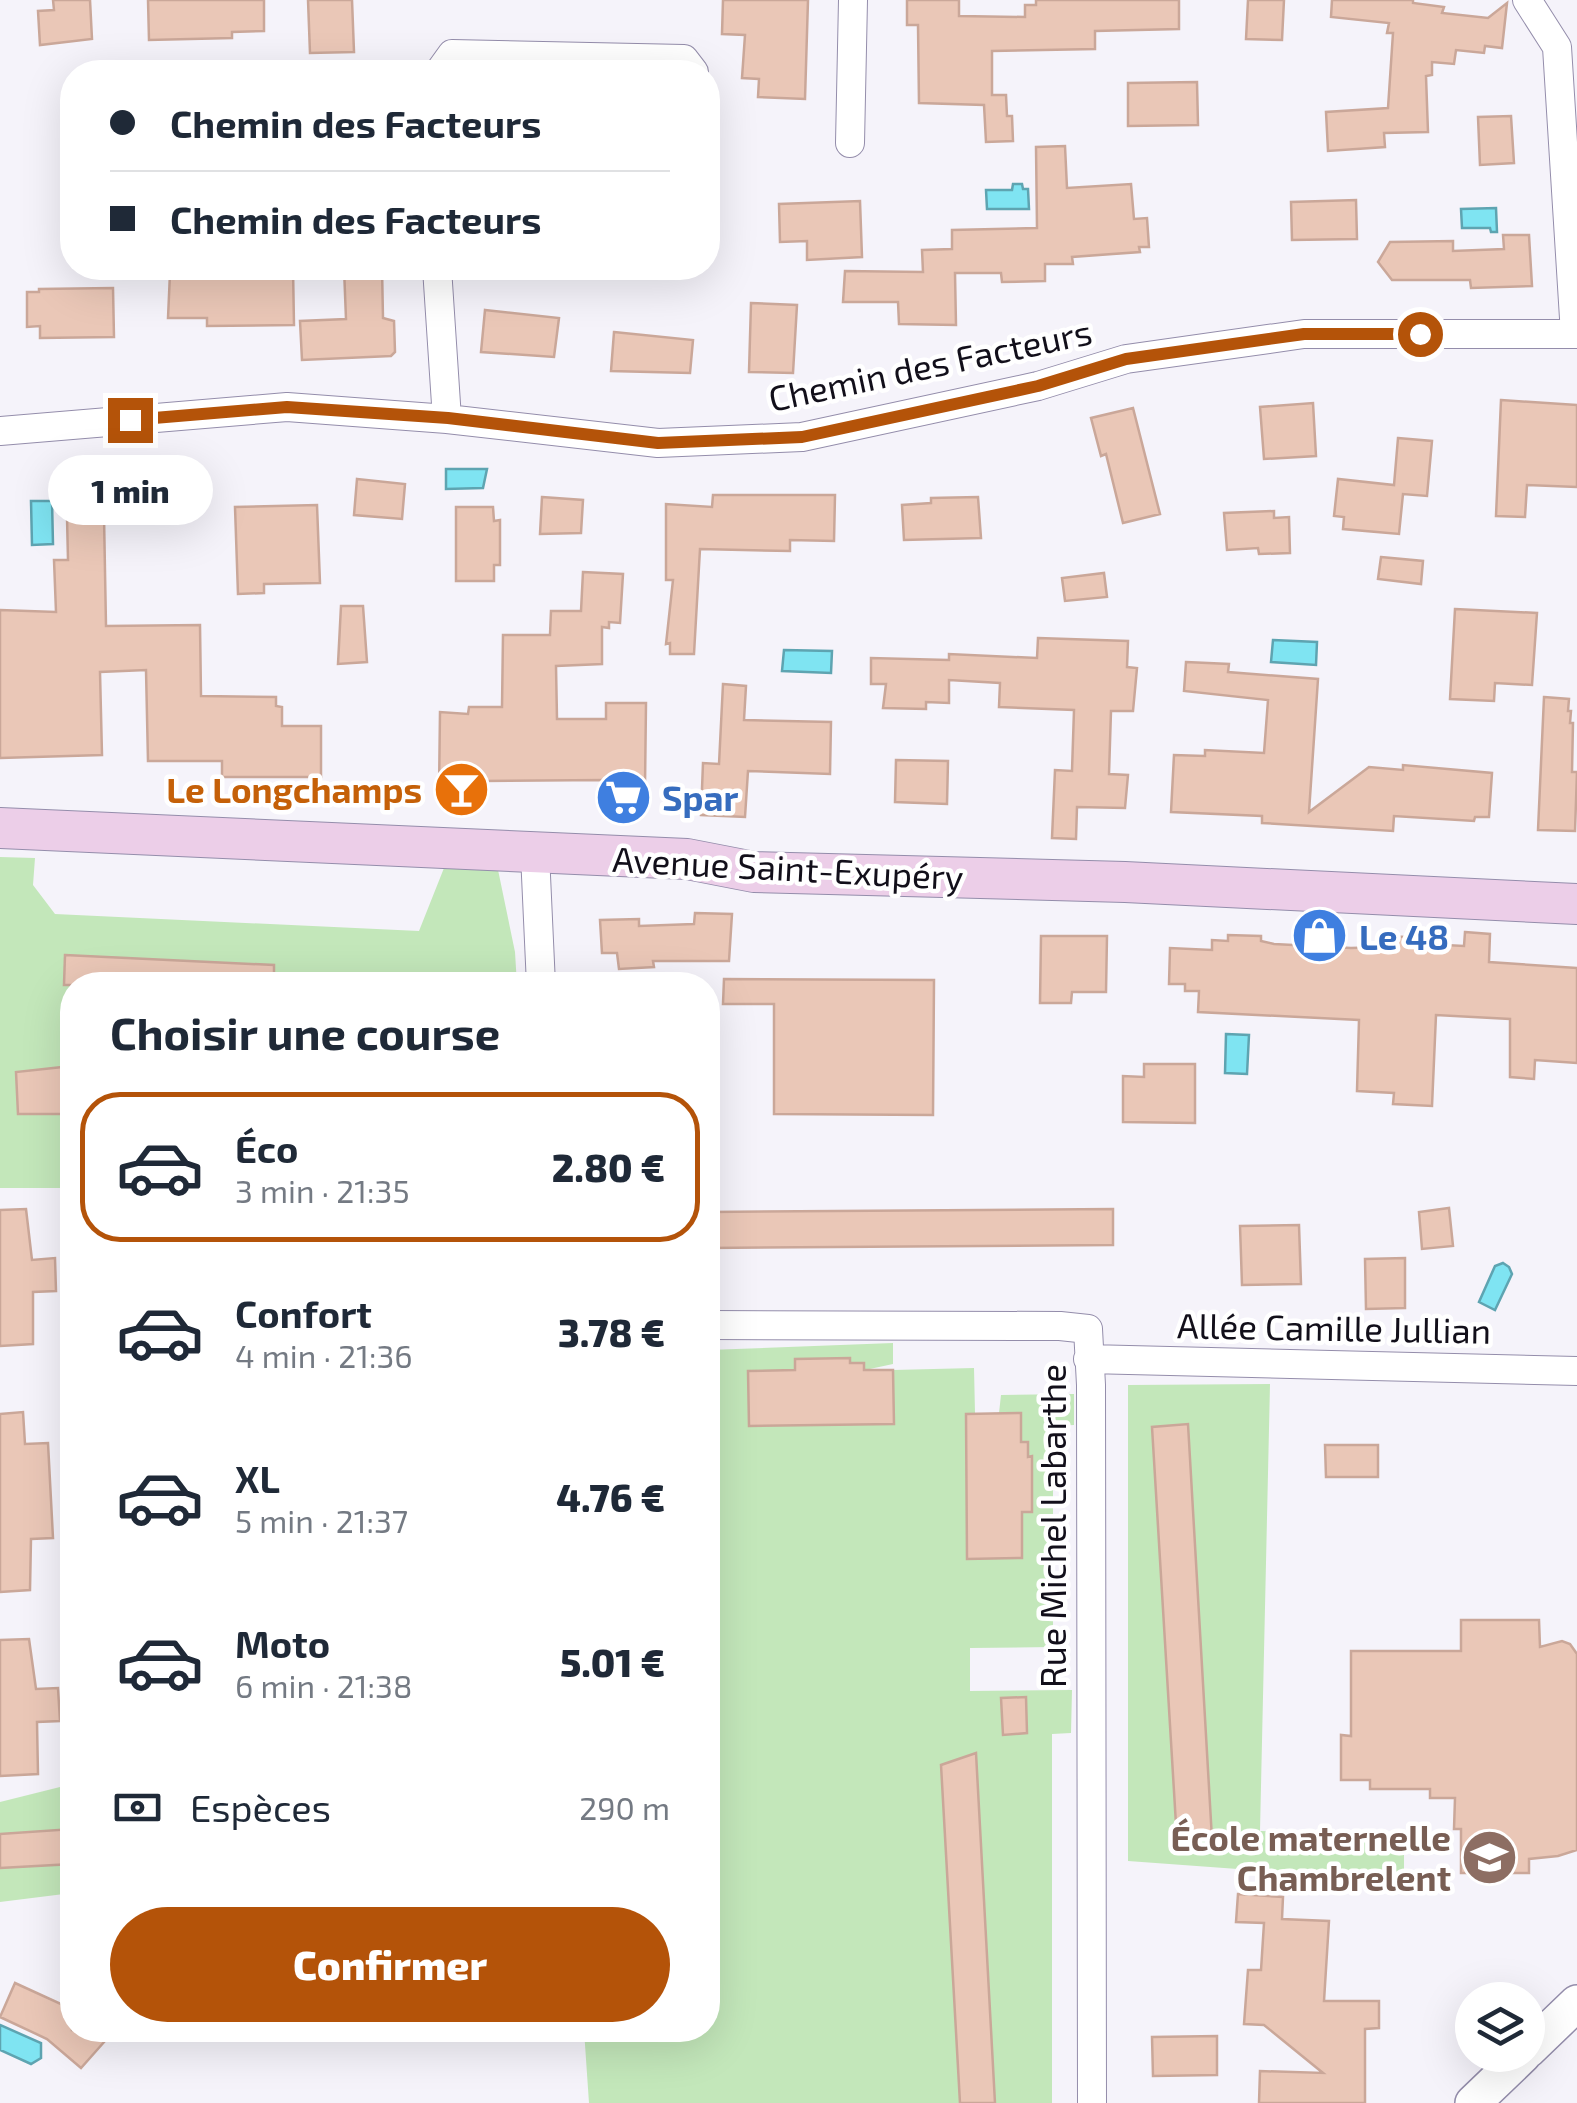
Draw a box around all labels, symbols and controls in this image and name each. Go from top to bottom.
text: Chemin des Facteurs [170,100,541,146]
text: Chemin des Facteurs [170,196,541,242]
street label: Chemin des Facteurs [765,309,1095,419]
route start [1398,312,1443,357]
route end [108,398,153,443]
callout: 1 min [48,455,212,525]
text: 1 min [91,471,170,509]
bar icon: Le Longchamps [431,759,491,819]
supermarket icon: Spar [593,767,653,827]
place label: Le Longchamps [166,768,422,810]
place label: Spar [662,776,738,818]
street label: Avenue Saint-Exupéry [611,837,965,897]
shop icon: Le 48 [1290,906,1350,966]
place label: Le 48 [1359,915,1449,957]
text: Choisir une course [110,1005,500,1059]
icon: car [115,1122,205,1212]
text: Éco [235,1125,298,1171]
text: 2.80 € [552,1144,665,1190]
text: 3 min · 21:35 [235,1171,410,1209]
icon: car [115,1287,205,1377]
text: Confort [235,1290,372,1336]
street label: Allée Camille Jullian [1177,1303,1491,1351]
text: 3.78 € [558,1309,665,1355]
text: 4 min · 21:36 [235,1336,413,1374]
street label: Rue Michel Labarthe [1031,1364,1073,1688]
icon: car [115,1452,205,1542]
text: XL [235,1455,280,1501]
text: 4.76 € [556,1474,665,1520]
text: 5 min · 21:37 [235,1501,408,1539]
icon: car [115,1617,205,1707]
text: Moto [235,1620,330,1666]
text: 5.01 € [560,1639,665,1685]
text: 6 min · 21:38 [235,1666,412,1704]
icon: cash [110,1780,165,1835]
text: Espèces [190,1784,331,1830]
text: 290 m [579,1788,670,1826]
place label: École maternelle Chambrelent [1171,1816,1451,1898]
school or university icon: École maternelle Chambrelent [1460,1827,1520,1887]
button: Confirmer [110,1907,670,2022]
map controls [1455,1982,1545,2072]
button: layers [1455,1982,1545,2072]

